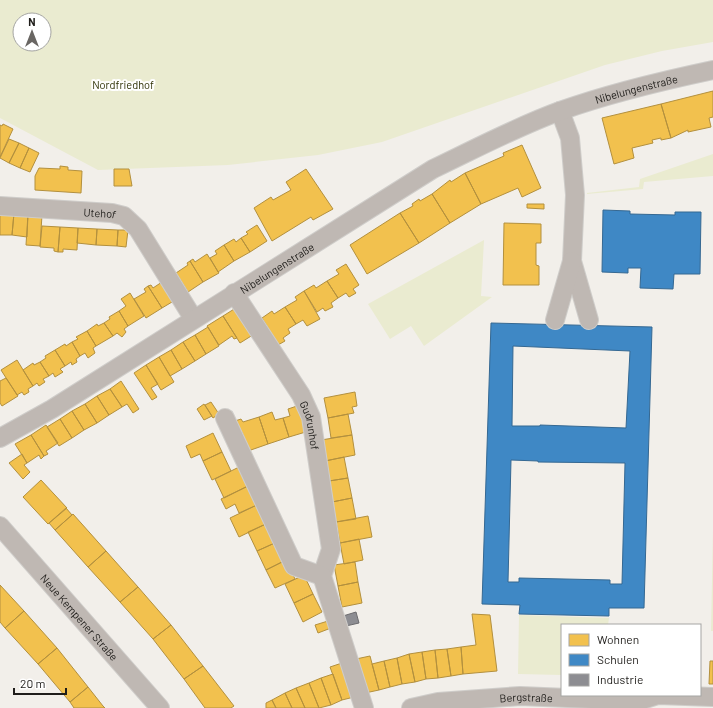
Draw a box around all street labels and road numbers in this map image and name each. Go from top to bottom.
street label: Nibelungenstraße [593,71,679,106]
street label: Utehof [83,205,118,220]
street label: Nibelungenstraße [237,239,316,296]
street label: Gudrunhof [298,399,322,451]
street label: Neue Kempener Straße [38,571,121,663]
street label: Bergstraße [499,689,553,704]

